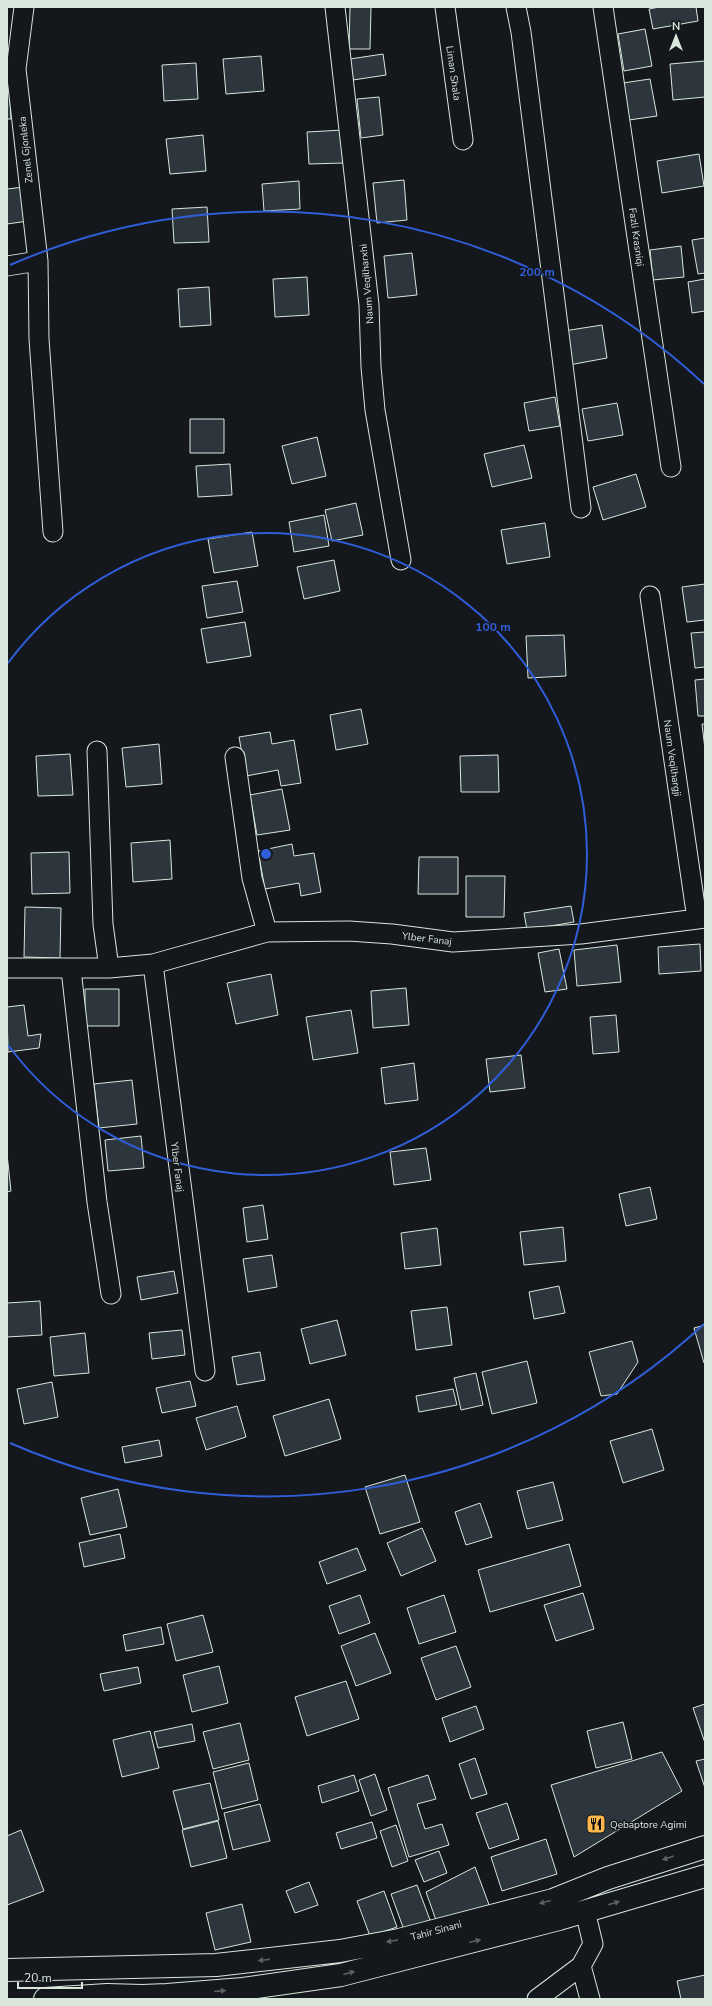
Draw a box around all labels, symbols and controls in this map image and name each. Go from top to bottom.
north arrow [656,16,696,56]
text: N [672,19,680,34]
street label: Liman Shala [442,45,464,101]
street label: Zenel Gjonleka [16,116,36,184]
street label: Fazli Krasniqi [625,207,647,267]
street label: Naum Veqilharxhi [357,243,377,324]
text: 200 m [519,264,555,280]
text: 100 m [475,619,511,635]
street label: Naum Veqilhargji [660,719,684,797]
centre of rings [259,847,273,861]
street label: Ylber Fanaj [400,929,453,949]
street label: Ylber Fanaj [167,1140,187,1193]
restaurant icon: Qebaptore Agimi [585,1813,607,1835]
place label: Qebaptore Agimi [610,1818,687,1832]
one-way arrow [661,1855,673,1861]
one-way arrow [539,1899,551,1905]
one-way arrow [608,1900,620,1906]
street label: Tahir Sinani [409,1917,463,1944]
one-way arrow [469,1937,481,1943]
one-way arrow [386,1938,398,1944]
one-way arrow [258,1957,270,1963]
scale bar [18,1964,82,1990]
text: 20 m [24,1970,52,1986]
one-way arrow [343,1970,355,1976]
one-way arrow [214,1987,226,1994]

